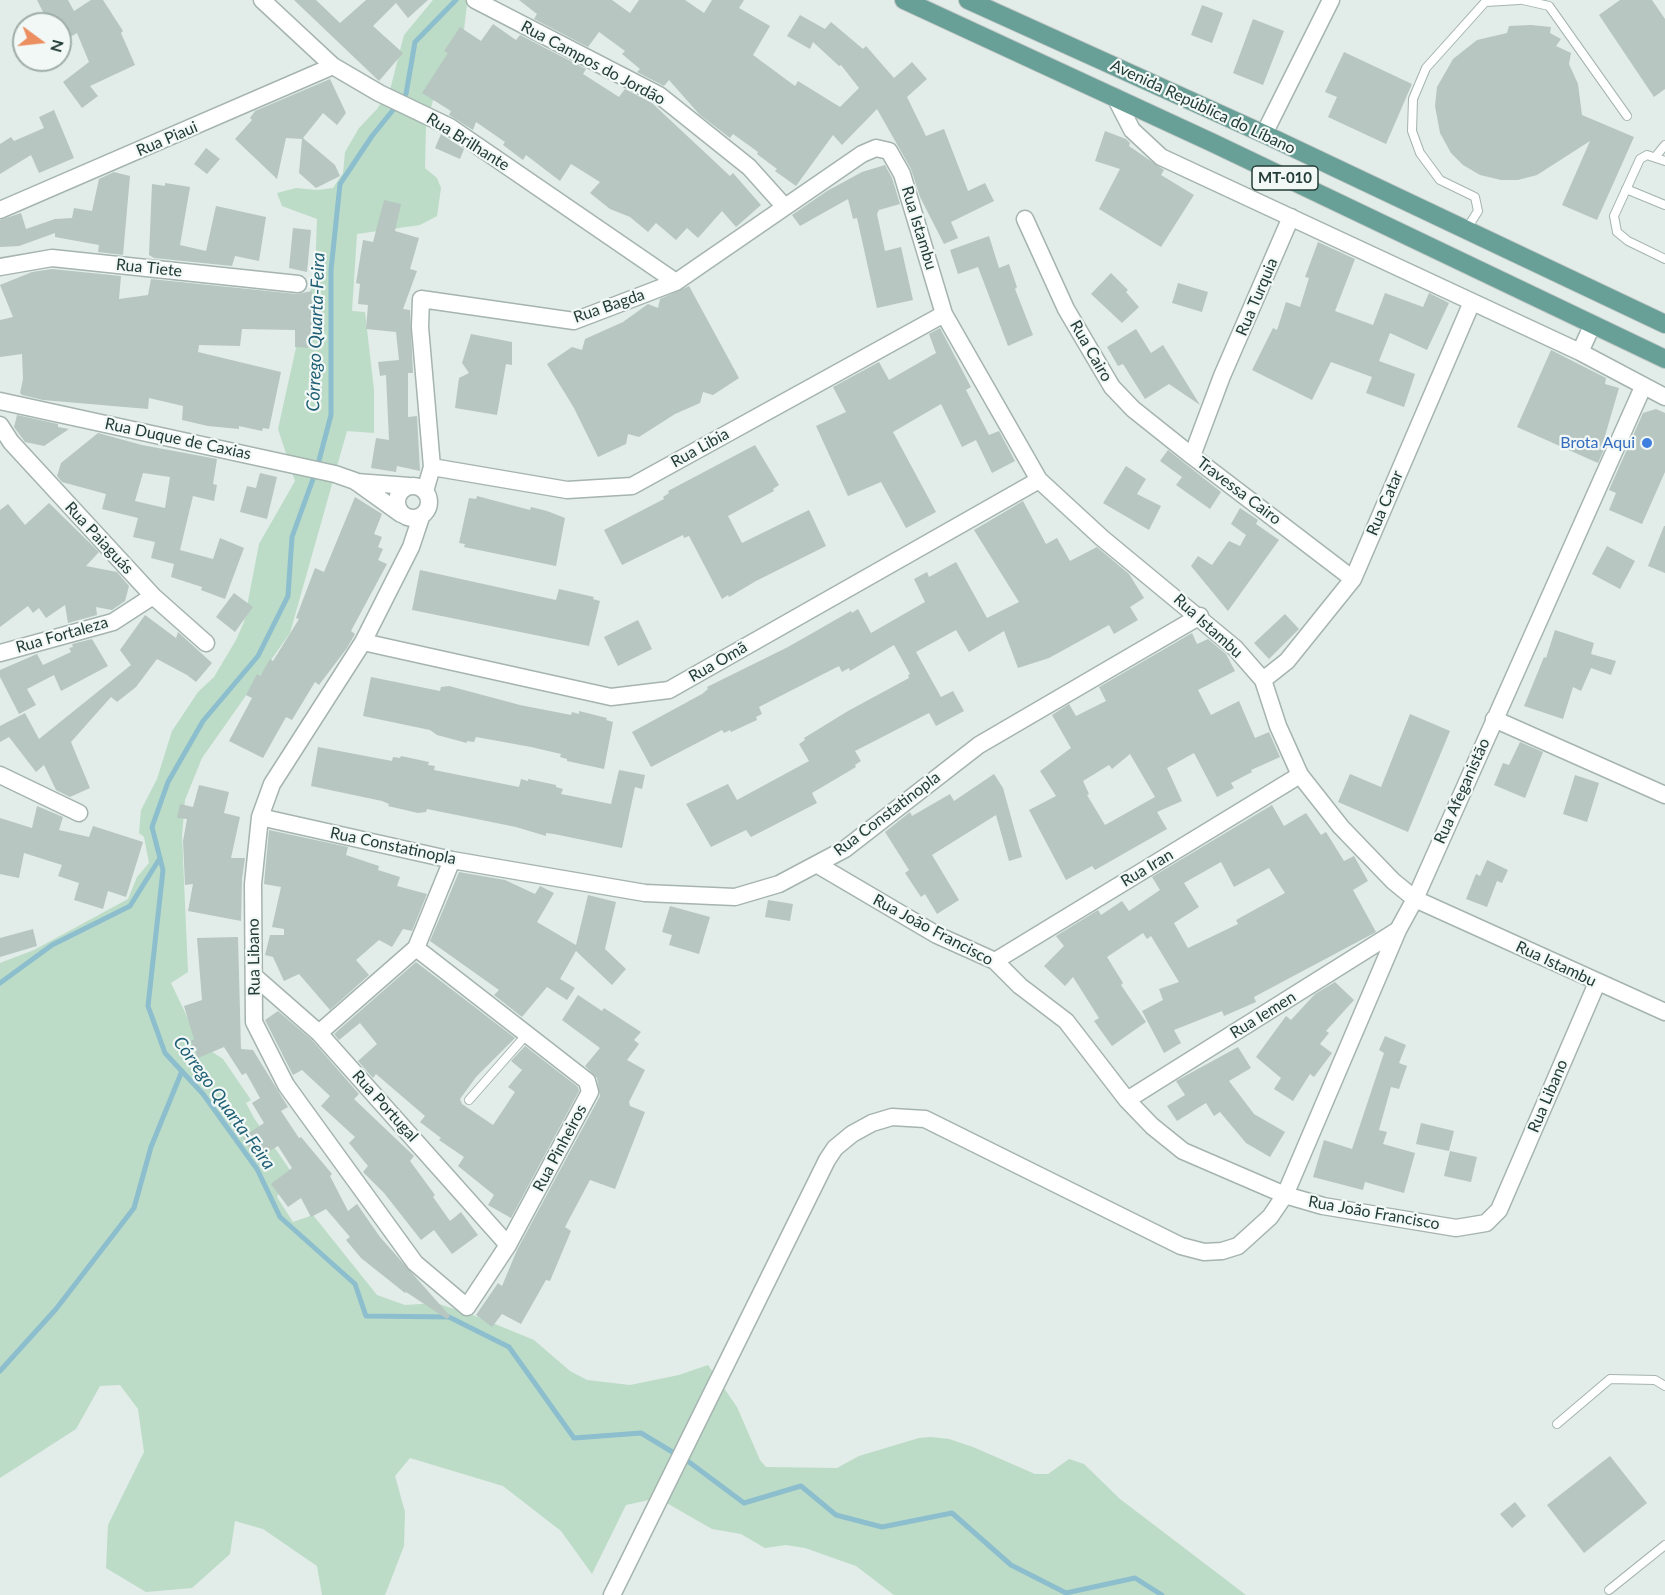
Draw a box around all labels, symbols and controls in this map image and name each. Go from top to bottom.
north arrow [12,12,72,72]
street label: Rua Campos do Jordão [518,17,668,109]
text: N [47,38,69,55]
street label: Avenida República do Líbano [1107,56,1299,158]
street label: Rua Brilhante [423,109,513,175]
street label: Rua Piaui [133,118,201,160]
road number: MT-010 [1252,166,1318,190]
street label: Rua Istambu [897,184,941,272]
water label: Córrego Quarta-Feira [302,252,330,412]
street label: Rua Tiete [115,255,183,281]
street label: Rua Turquia [1232,255,1282,339]
street label: Rua Bagda [571,285,647,327]
street label: Rua Cairo [1066,317,1116,385]
street label: Rua Duque de Caxias [103,414,253,464]
street label: Rua Libia [668,424,732,472]
place label: Brota Aqui [1560,433,1635,453]
marker: Brota Aqui [1640,436,1654,450]
street label: Travessa Cairo [1193,453,1285,529]
street label: Rua Catar [1363,468,1407,538]
street label: Rua Paiaguás [61,498,137,578]
street label: Rua Istambu [1169,590,1247,662]
street label: Rua Fortaleza [14,613,110,657]
street label: Rua Omã [685,638,751,686]
street label: Rua Afeganistão [1430,735,1494,847]
street label: Rua Constatinopla [830,768,944,860]
street label: Rua Constatinopla [328,823,458,869]
street label: Rua Iran [1117,845,1177,891]
street label: Rua João Francisco [870,890,996,970]
street label: Rua Libano [244,918,264,996]
street label: Rua Istambu [1513,937,1599,991]
street label: Rua Iemen [1227,987,1299,1043]
water label: Córrego Quarta-Feira [168,1032,280,1174]
street label: Rua Libano [1524,1057,1572,1135]
street label: Rua Portugal [348,1066,422,1146]
street label: Rua Pinheiros [529,1101,591,1195]
street label: Rua João Francisco [1307,1192,1441,1234]

